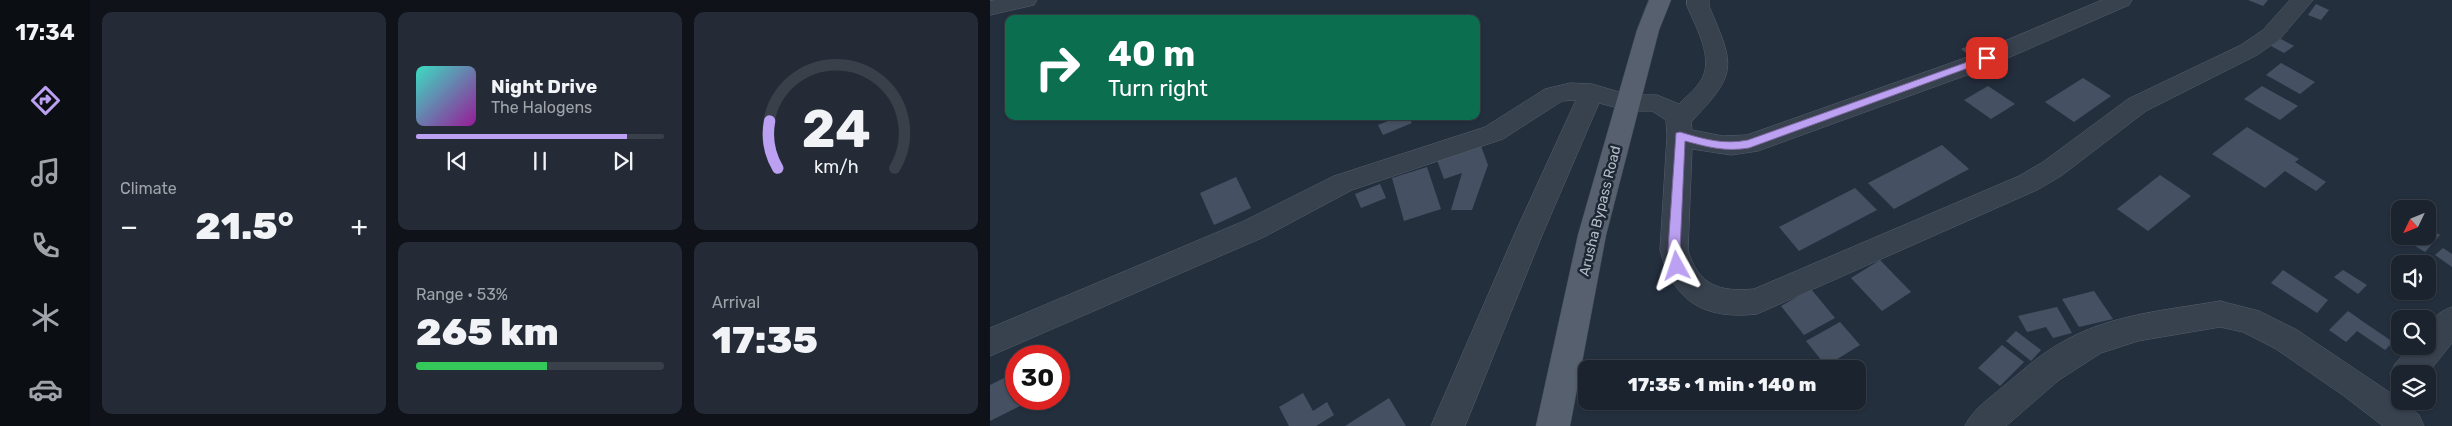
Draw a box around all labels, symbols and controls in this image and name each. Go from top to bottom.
text: 17:34 [15,19,75,46]
text: 40 m [1108,33,1195,75]
icon: right [1025,35,1090,100]
pin [1966,37,2008,79]
icon: arrive [1973,44,2001,72]
text: Night Drive [491,75,597,98]
text: Turn right [1108,75,1208,102]
icon: directions [28,83,63,118]
text: The Halogens [491,98,592,117]
text: 24 [801,98,871,160]
street label: Arusha Bypass Road [1576,144,1624,278]
icon: previous [443,147,471,175]
icon: pause [526,147,554,175]
icon: next [609,147,637,175]
icon: music [28,155,63,190]
text: km/h [814,156,858,177]
text: Climate [120,179,177,198]
north arrow [2391,200,2436,245]
map controls [2391,200,2436,410]
text: 21.5° [195,203,294,249]
text: − [120,210,138,243]
text: + [351,210,368,243]
icon: phone [28,228,63,263]
position arrow [1650,239,1702,291]
button: sound [2391,255,2436,300]
text: Range · 53% [416,285,508,304]
text: Arrival [712,293,760,312]
icon: climate [28,300,63,335]
text: 265 km [416,309,559,355]
button: search [2391,310,2436,355]
text: 17:35 [712,317,818,363]
speed limit sign: 30 [1005,345,1070,410]
button: layers [2391,365,2436,410]
icon: car [28,372,63,407]
text: 17:35 · 1 min · 140 m [1628,373,1816,396]

